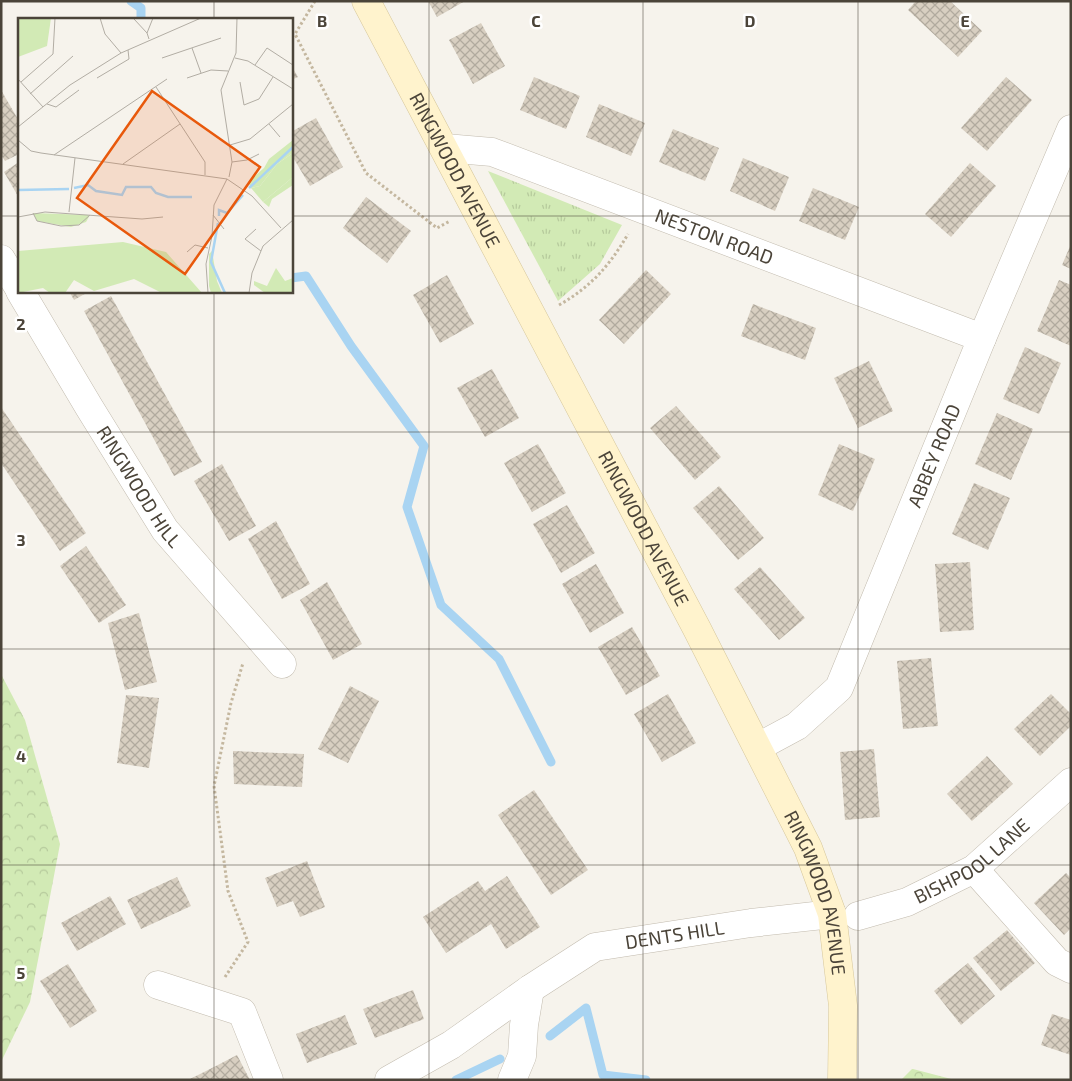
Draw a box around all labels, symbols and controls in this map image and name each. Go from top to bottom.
text: B [317,11,327,30]
text: C [531,11,541,30]
text: D [745,11,756,30]
text: E [960,11,970,30]
inset map [18,18,292,292]
street label: RINGWOOD AVENUE [405,88,506,251]
street label: NESTON ROAD [652,203,777,269]
text: 2 [16,314,26,333]
street label: ABBEY ROAD [902,400,965,510]
street label: RINGWOOD HILL [92,421,187,552]
street label: RINGWOOD AVENUE [594,447,695,609]
text: 3 [16,530,26,549]
text: 4 [16,746,26,765]
street label: RINGWOOD AVENUE [780,807,851,976]
street label: BISHPOOL LANE [910,813,1034,908]
street label: DENTS HILL [623,915,726,953]
text: 5 [17,963,26,982]

